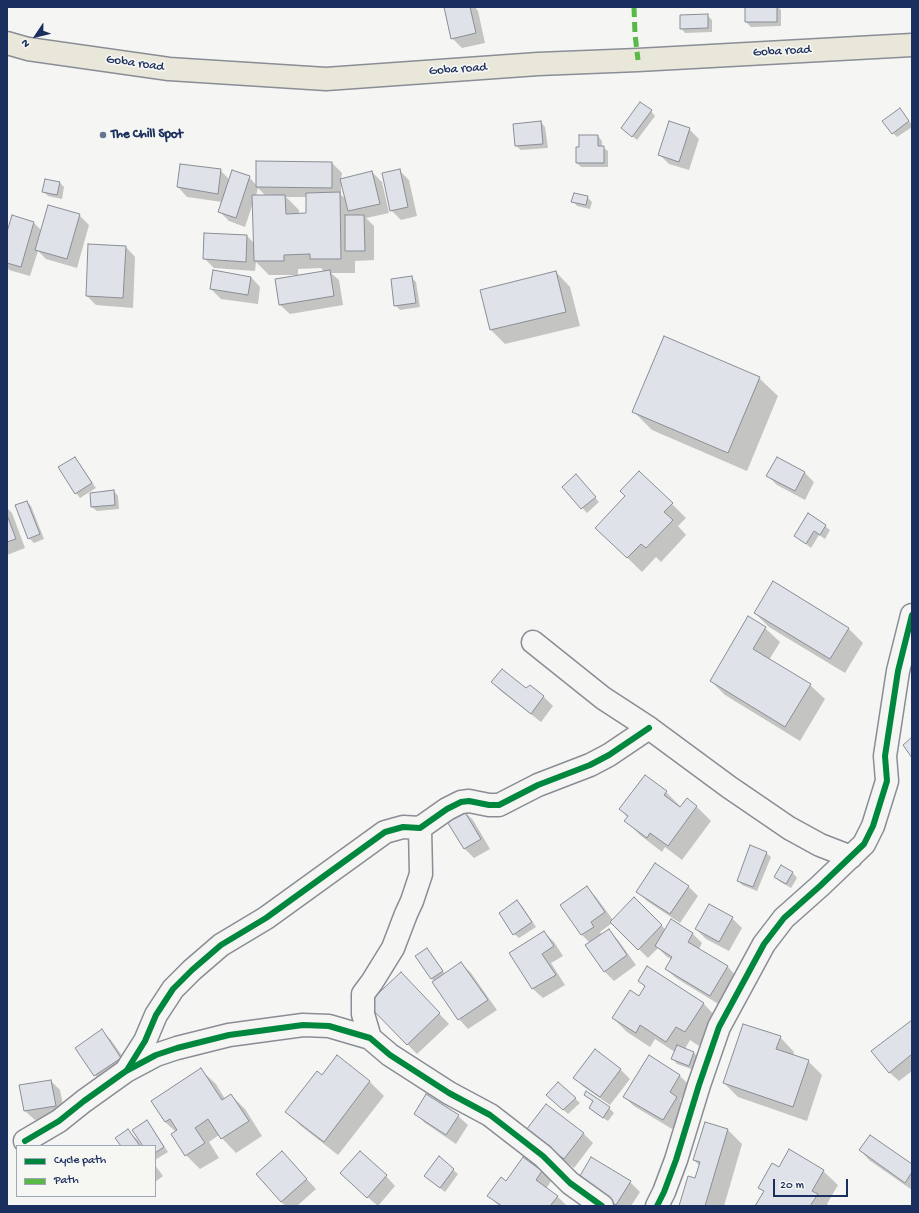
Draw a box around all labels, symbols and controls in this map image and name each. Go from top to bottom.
north arrow [16,16,56,56]
text: N [19,36,33,49]
street label: Goba road [752,43,812,61]
street label: Goba road [105,52,165,76]
street label: Goba road [428,60,488,80]
place label: The Chill Spot [111,127,183,143]
marker: The Chill Spot [98,130,108,140]
legend [16,1145,156,1197]
text: Cycle path [54,1154,106,1168]
scale bar [775,1171,850,1197]
text: Path [54,1174,79,1188]
text: 20 m [780,1179,804,1193]

